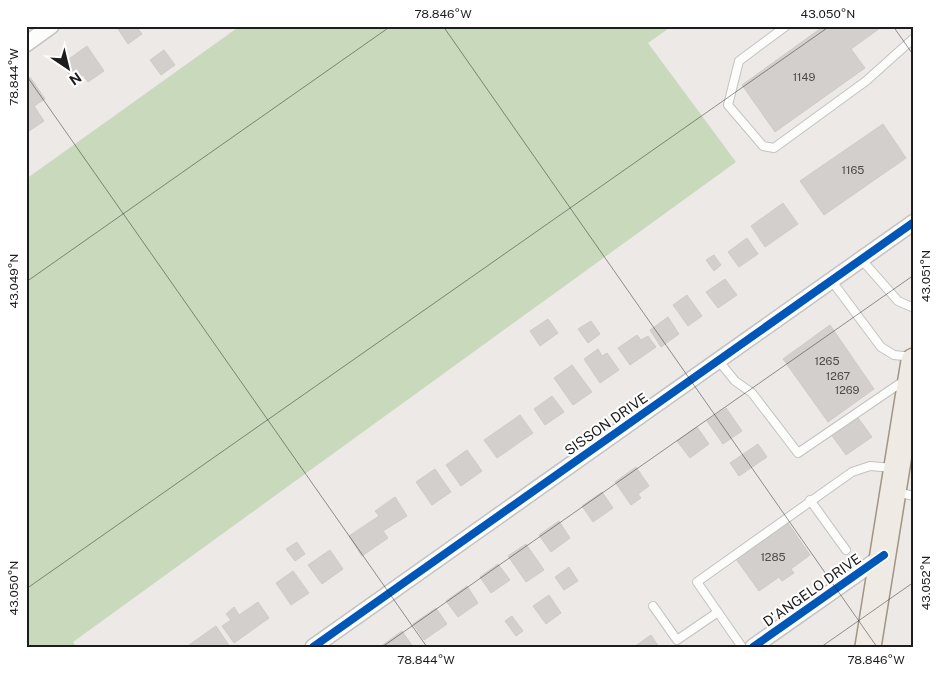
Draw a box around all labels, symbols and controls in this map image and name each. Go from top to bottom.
text: 78.846°W [414,7,472,21]
text: 43.050°N [801,7,855,21]
north arrow [42,42,92,92]
text: 78.844°W [7,48,21,106]
text: N [66,69,85,88]
house number: 1149 [793,71,815,83]
house number: 1165 [842,164,864,176]
text: 43.051°N [919,250,933,302]
text: 43.049°N [7,254,21,308]
house number: 1265 [815,355,839,367]
house number: 1267 [826,370,851,382]
house number: 1269 [835,384,859,396]
street label: SISSON DRIVE [561,389,651,459]
street label: D'ANGELO DRIVE [760,550,864,630]
house number: 1285 [760,551,786,563]
text: 43.052°N [919,556,933,610]
text: 43.050°N [7,561,21,615]
text: 78.844°W [397,653,455,667]
text: 78.846°W [847,653,905,667]

